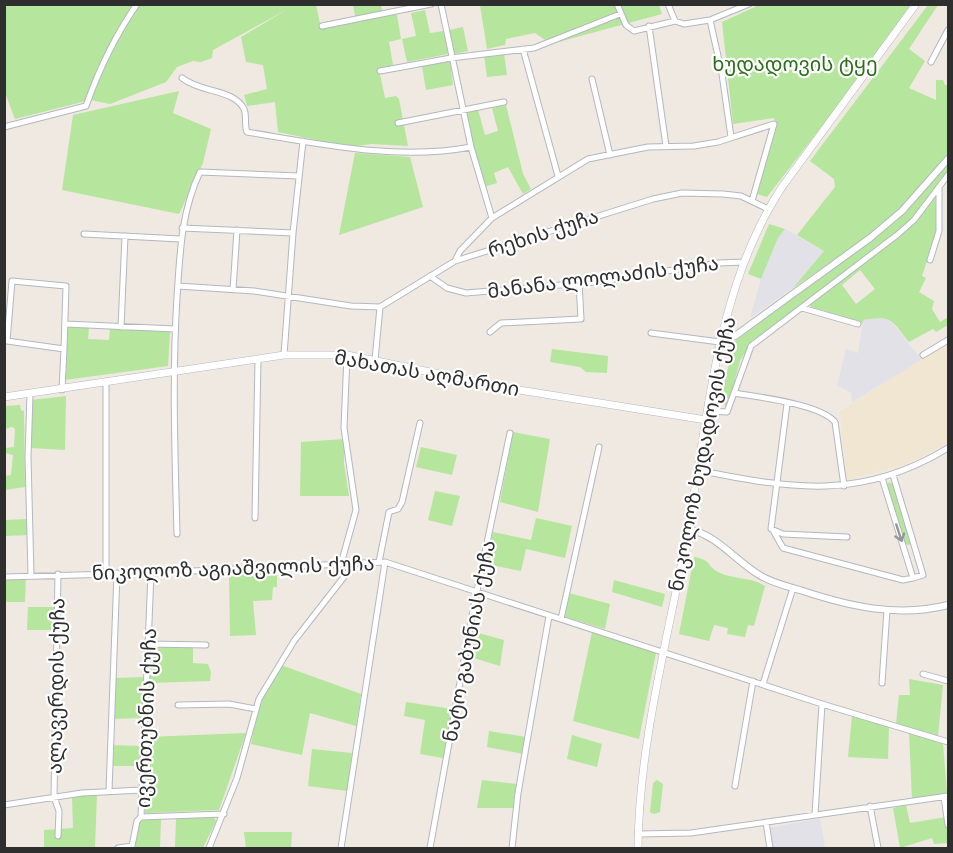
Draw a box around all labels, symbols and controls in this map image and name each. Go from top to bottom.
park label: ხუდადოვის ტყე [712,51,878,77]
street label: რეხის ქუჩა [484,203,602,263]
street label: მანანა ლოლაძის ქუჩა [486,250,720,304]
street label: ნიკოლოზ ხუდადოვის ქუჩა [663,314,741,594]
street label: მახათას აღმართი [332,344,522,402]
one-way arrow [894,523,905,542]
street label: ნატო გაბუნიას ქუჩა [437,538,501,744]
street label: ნიკოლოზ აგიაშვილის ქუჩა [91,550,375,586]
street label: ალავერდის ქუჩა [41,598,71,774]
street label: ივერთუბნის ქუჩა [130,628,162,808]

